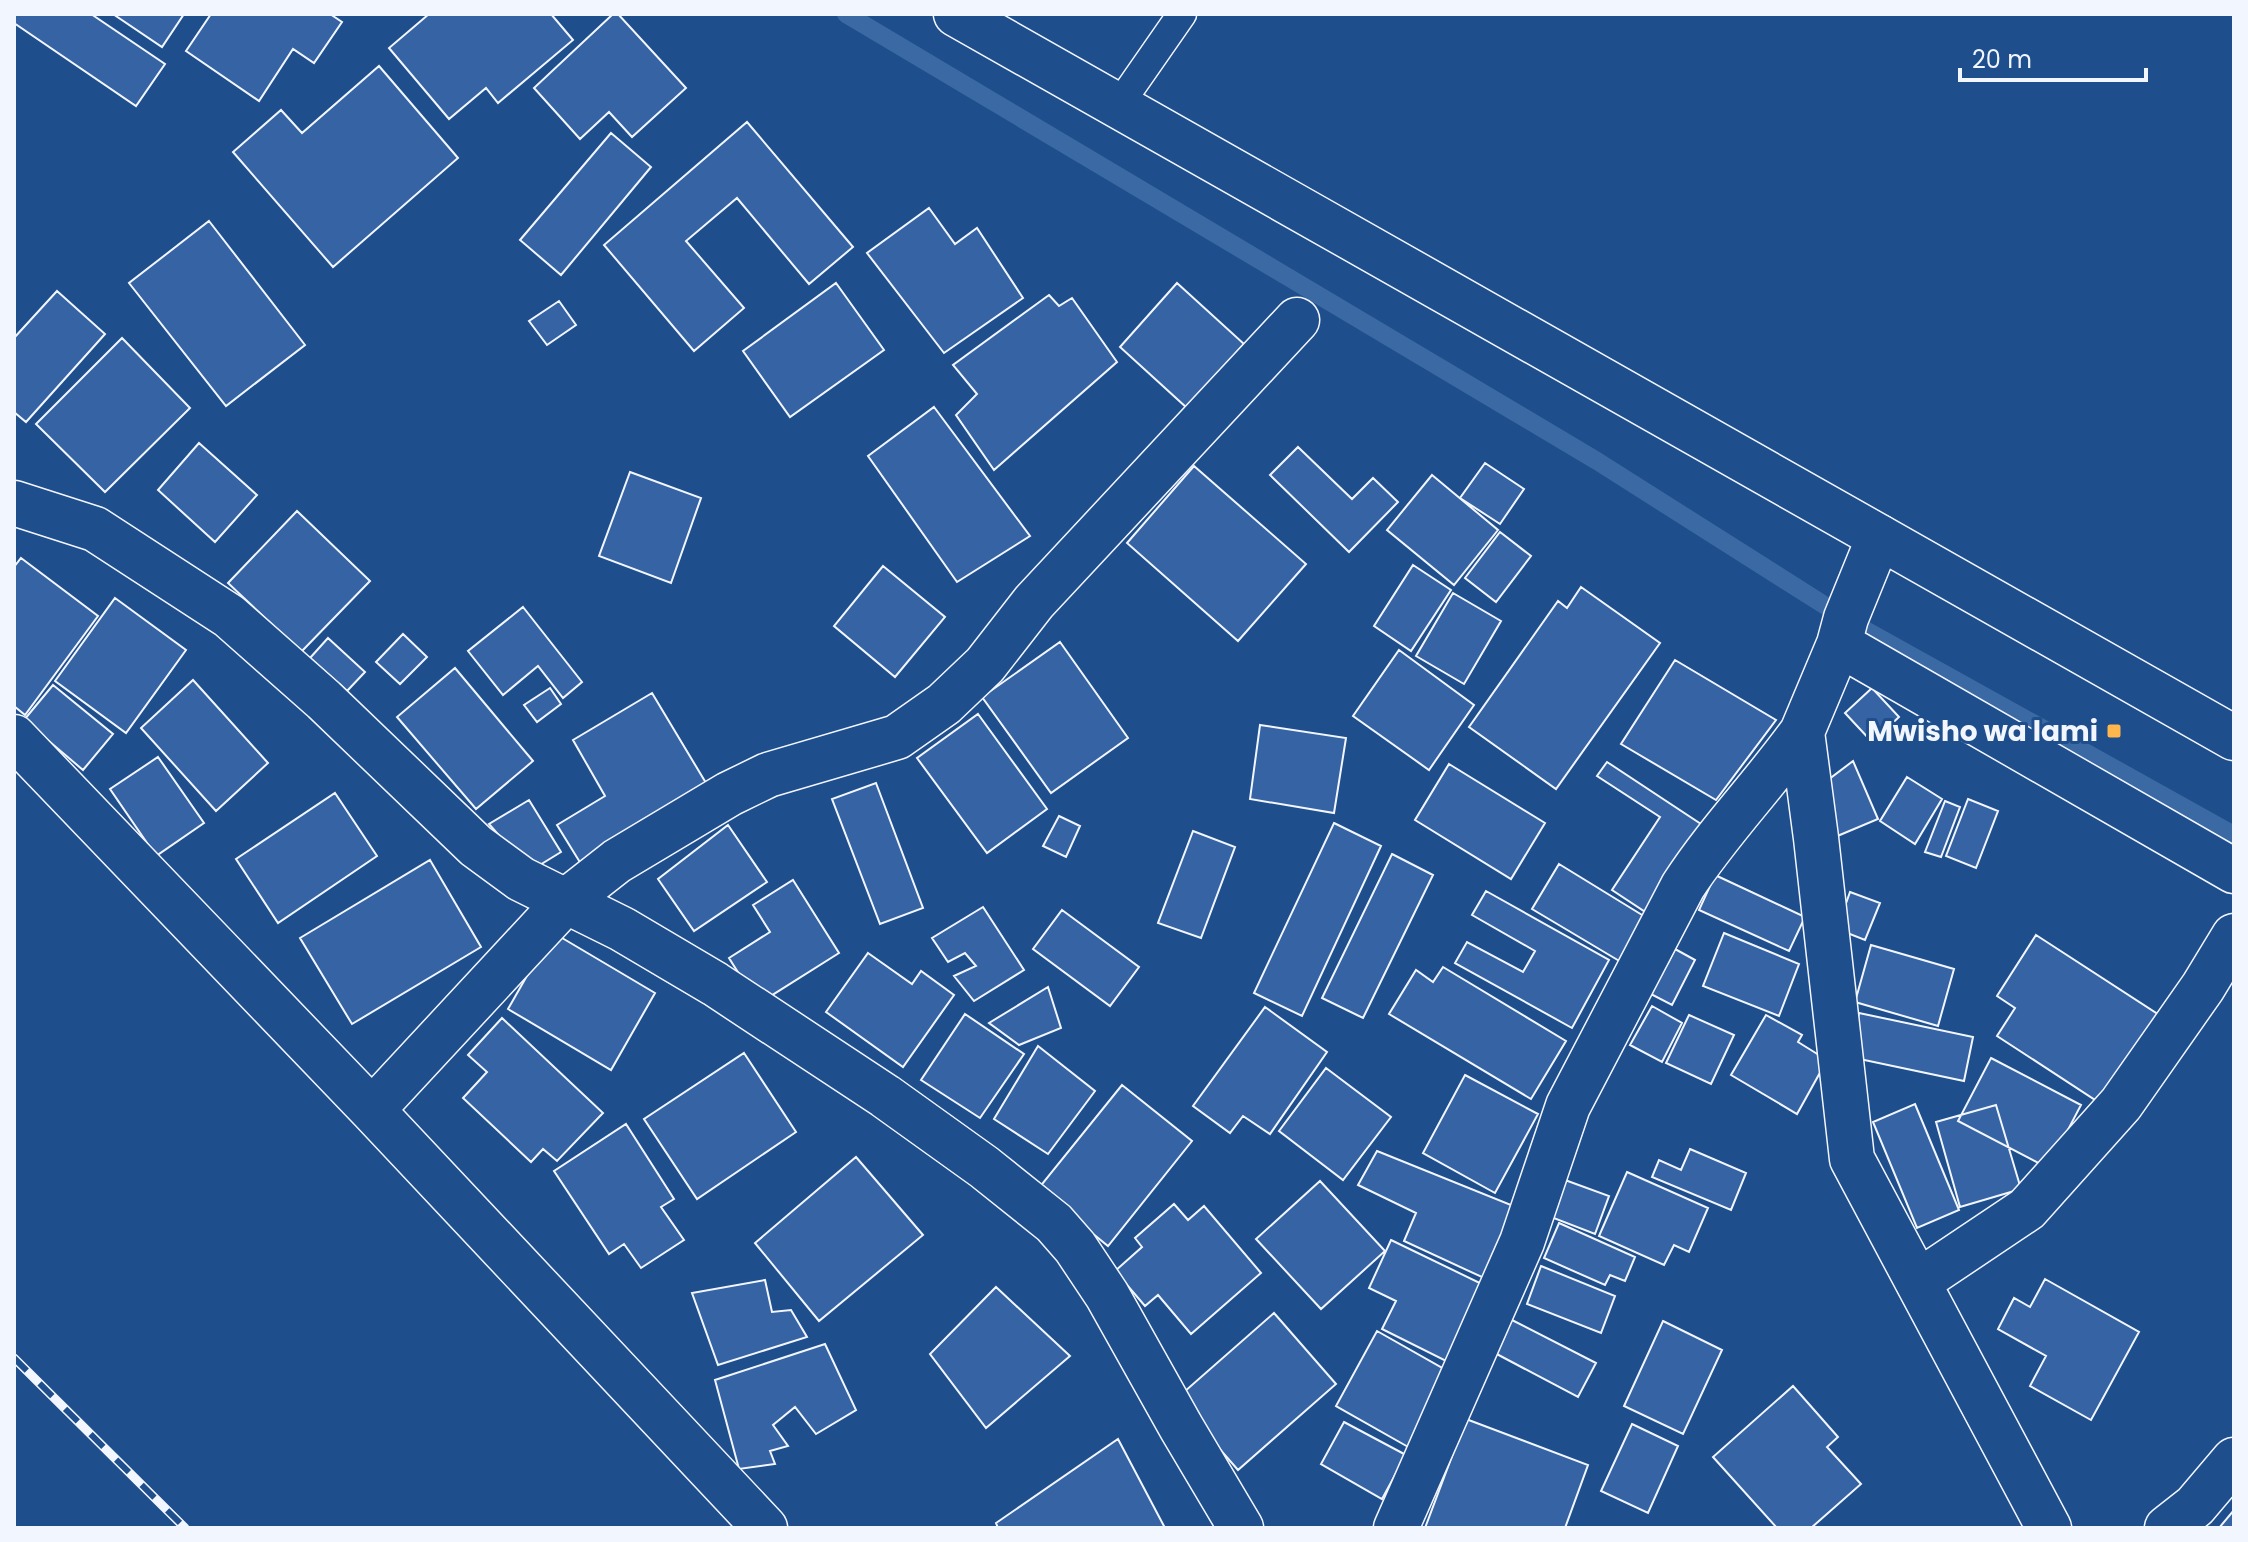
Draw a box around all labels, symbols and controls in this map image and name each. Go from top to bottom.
scale bar [1960,32,2146,82]
text: 20 m [1972,43,2032,76]
place label: Mwisho wa lami [1867,712,2098,751]
marker: Mwisho wa lami [2105,722,2123,740]

